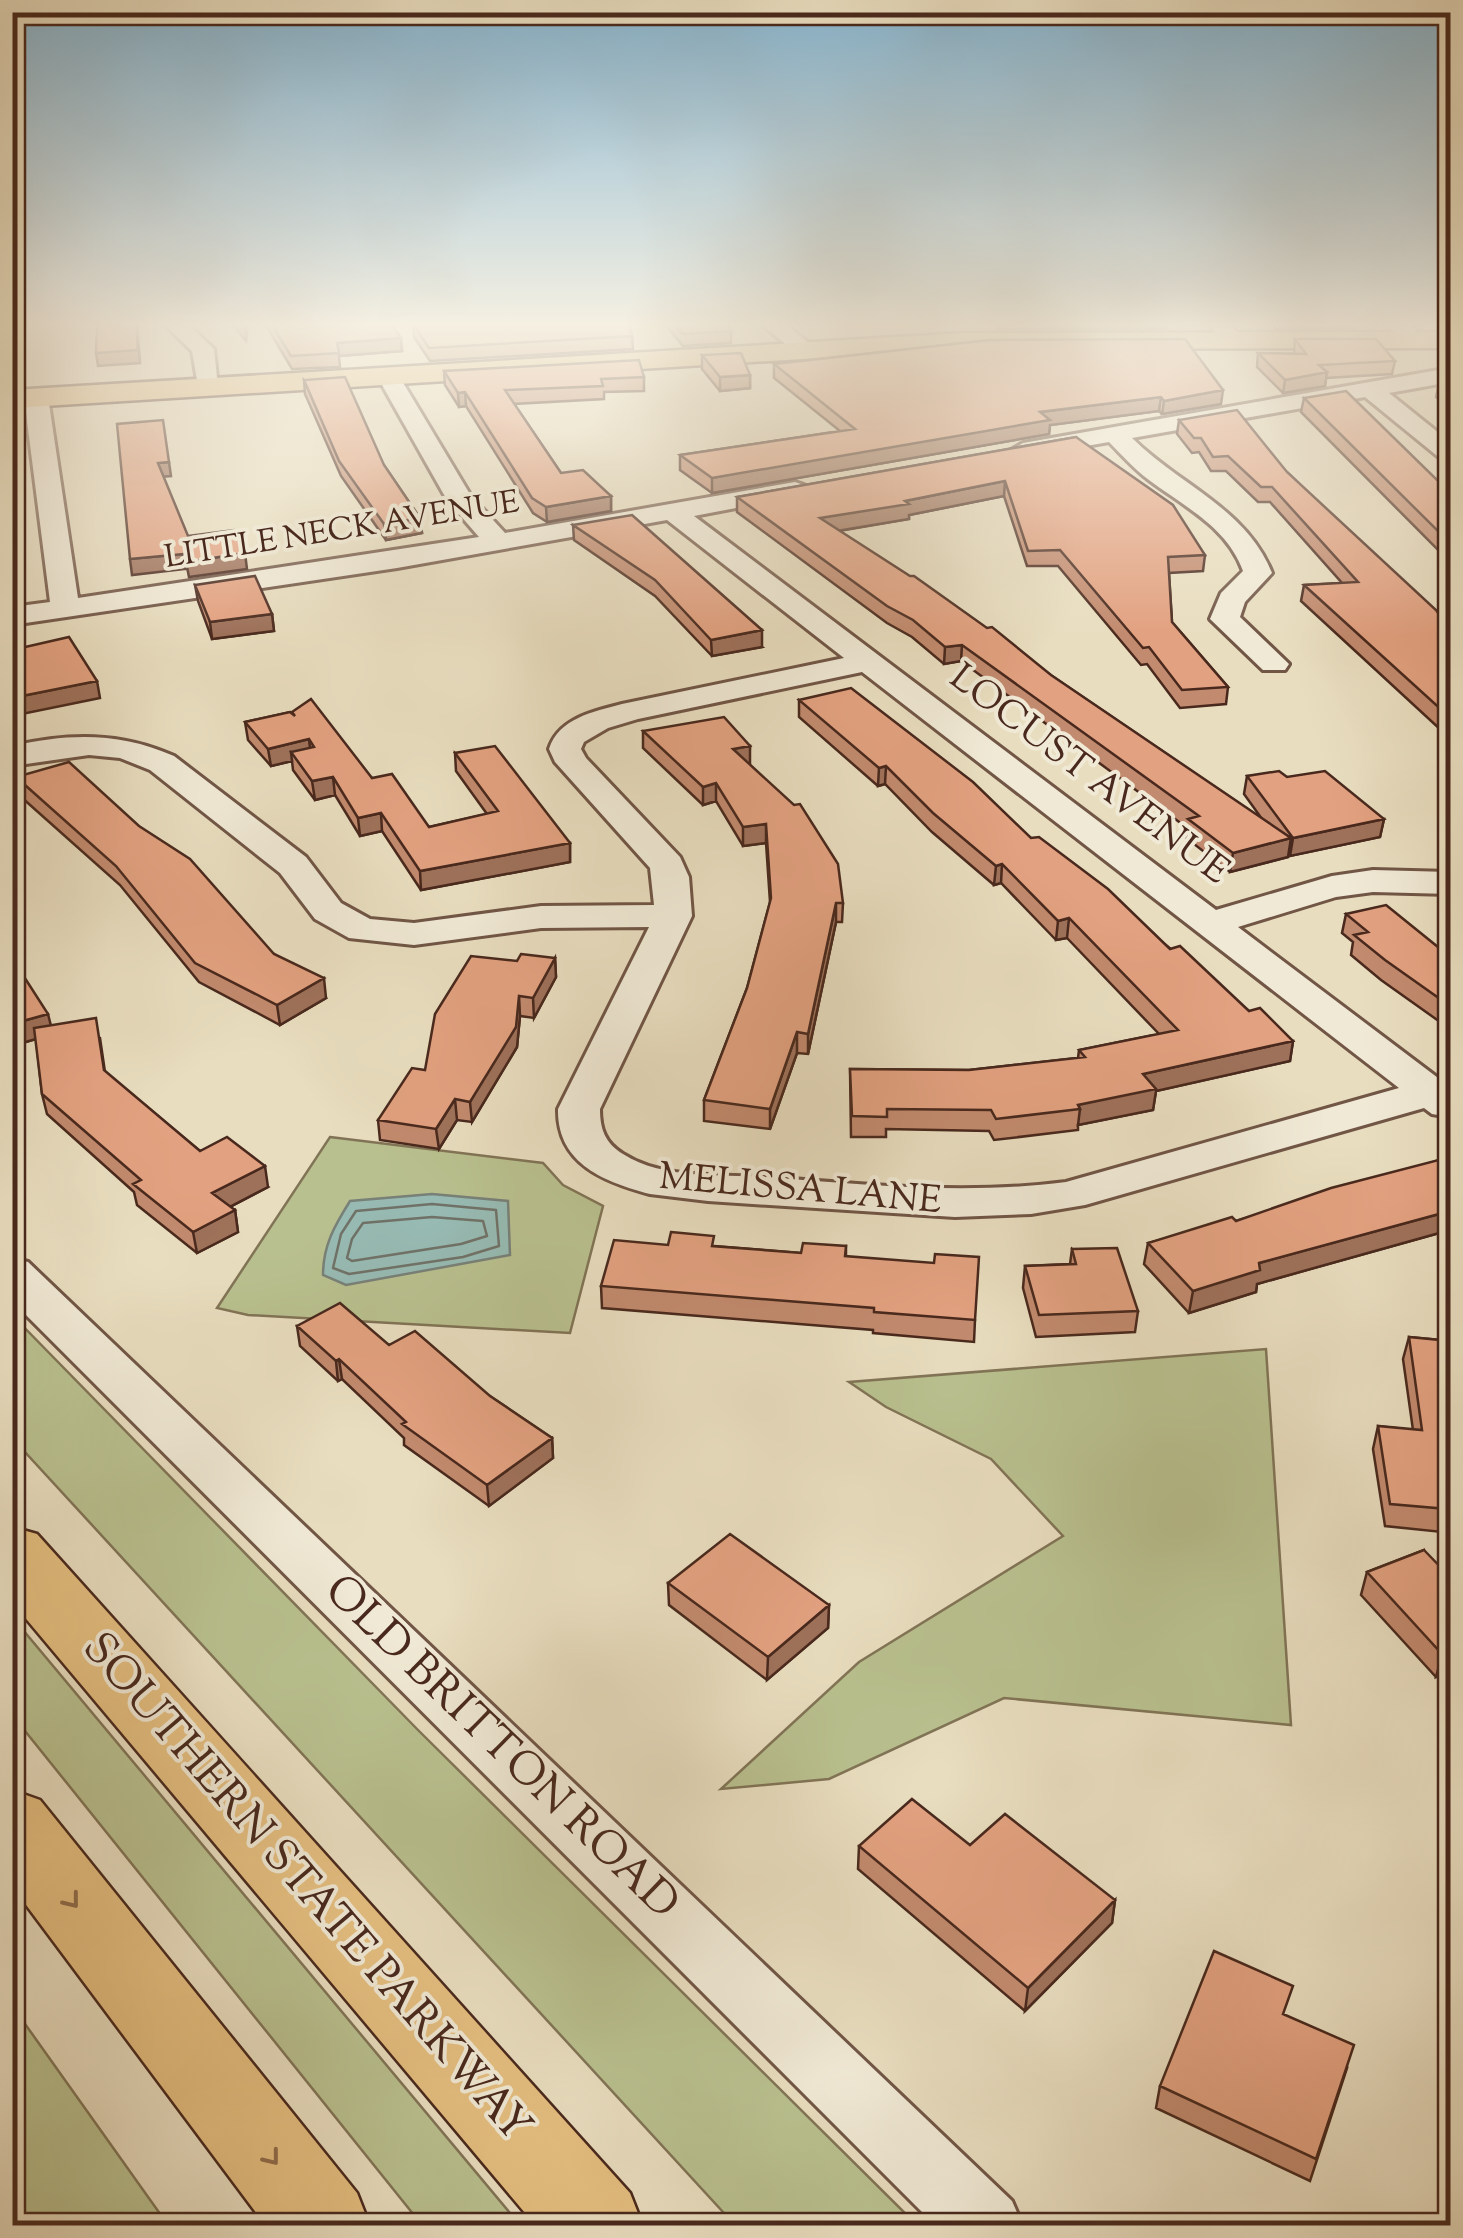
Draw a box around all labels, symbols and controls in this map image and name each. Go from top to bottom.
street label: LITTLE NECK AVENUE [161,480,523,582]
street label: LOCUST AVENUE [937,653,1239,899]
street label: MELISSA LANE [656,1152,944,1230]
street label: OLD BRITTON ROAD [308,1562,692,1936]
street label: SOUTHERN STATE PARKWAY [65,1620,545,2158]
one-way arrow [61,1890,78,1908]
one-way arrow [260,2146,277,2164]

